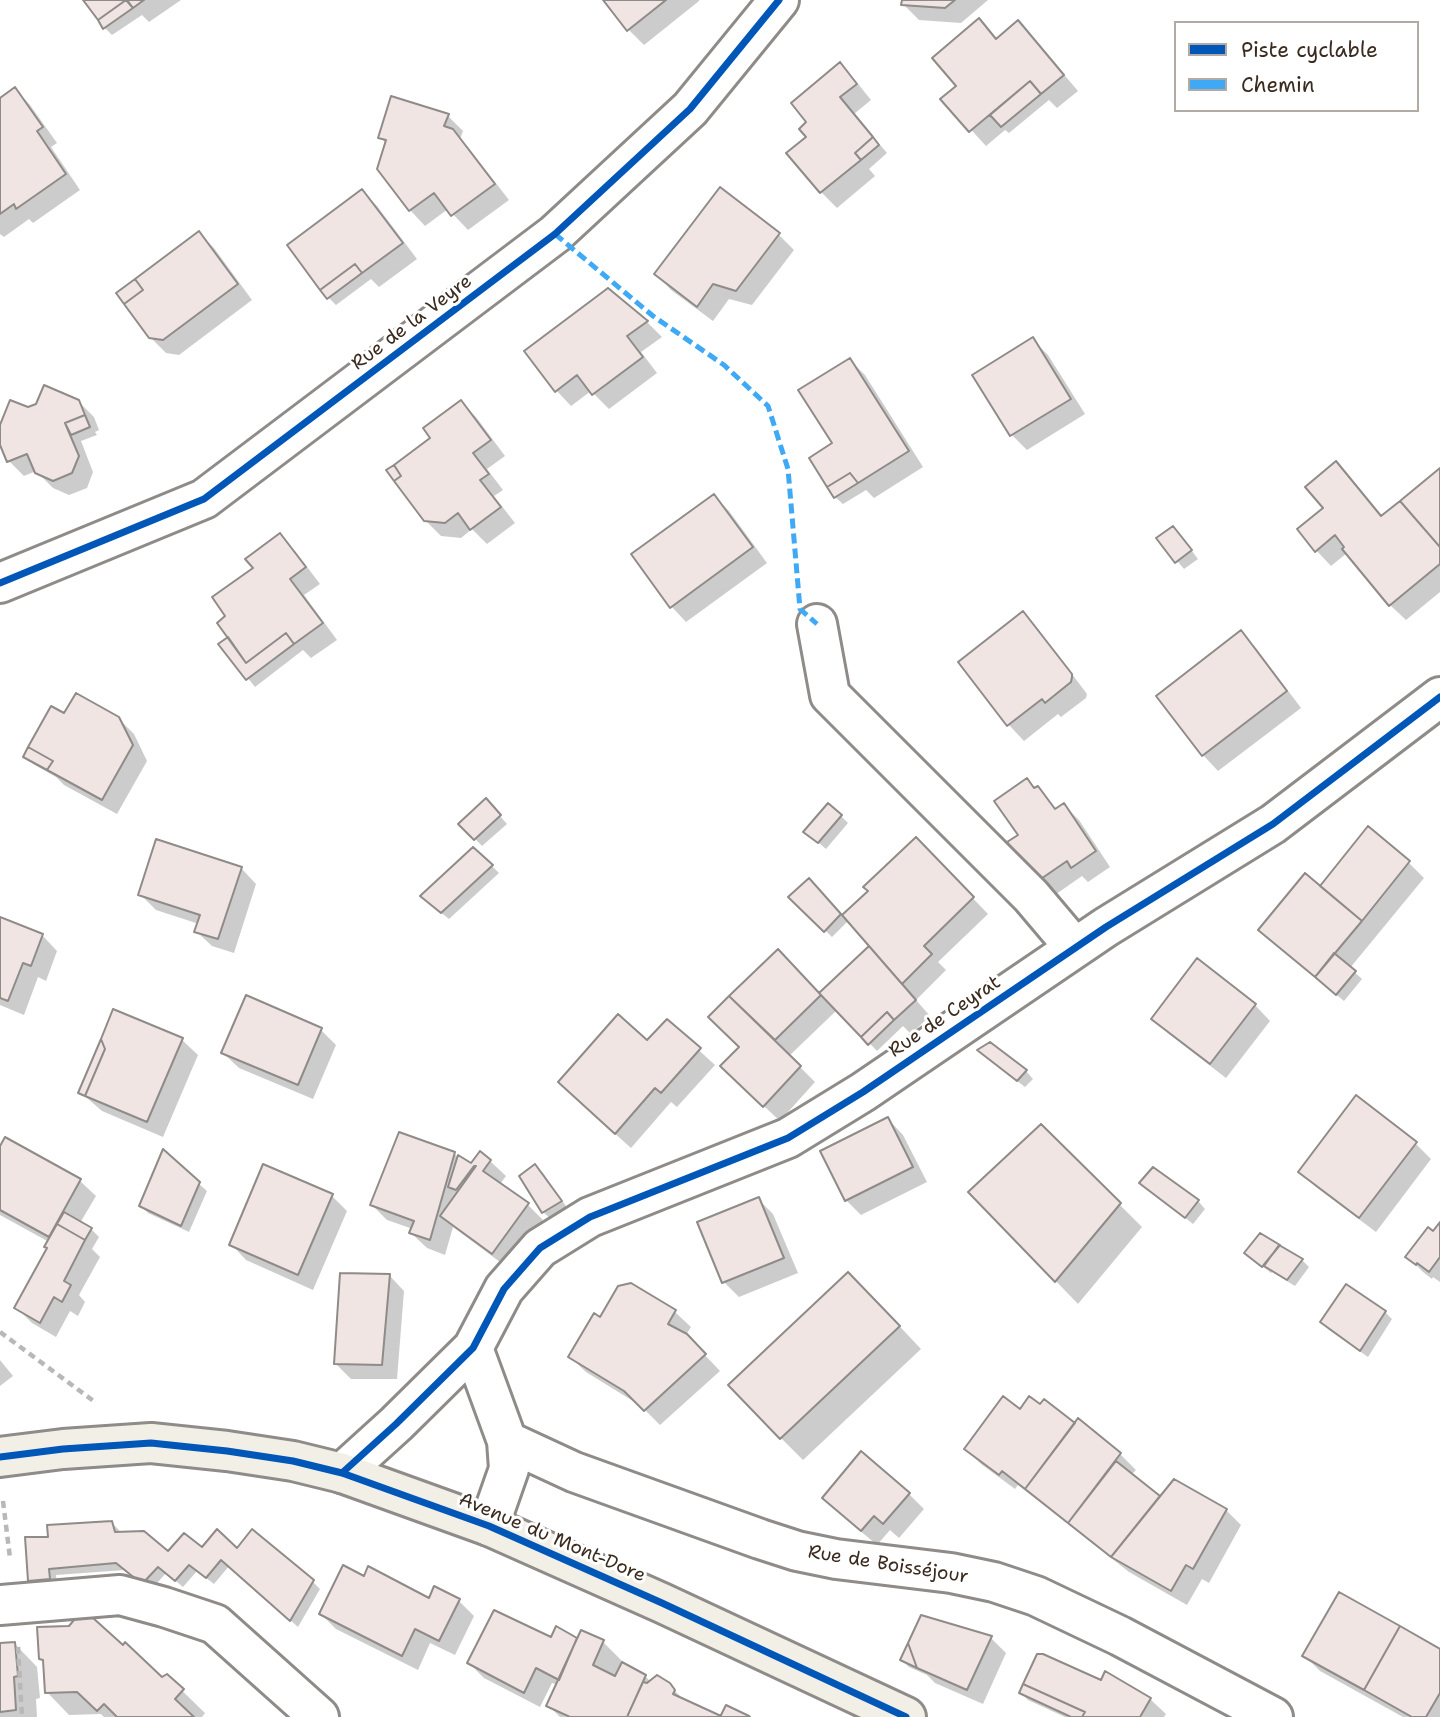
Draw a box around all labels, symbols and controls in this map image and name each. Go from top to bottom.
legend [1174,21,1419,112]
text: Piste cyclable [1241,36,1378,64]
text: Chemin [1241,71,1315,99]
street label: Rue de la Veyre [347,270,477,376]
street label: Rue de Ceyrat [885,971,1005,1063]
street label: Avenue du Mont-Dore [455,1488,649,1588]
street label: Rue de Boisséjour [806,1541,970,1589]

